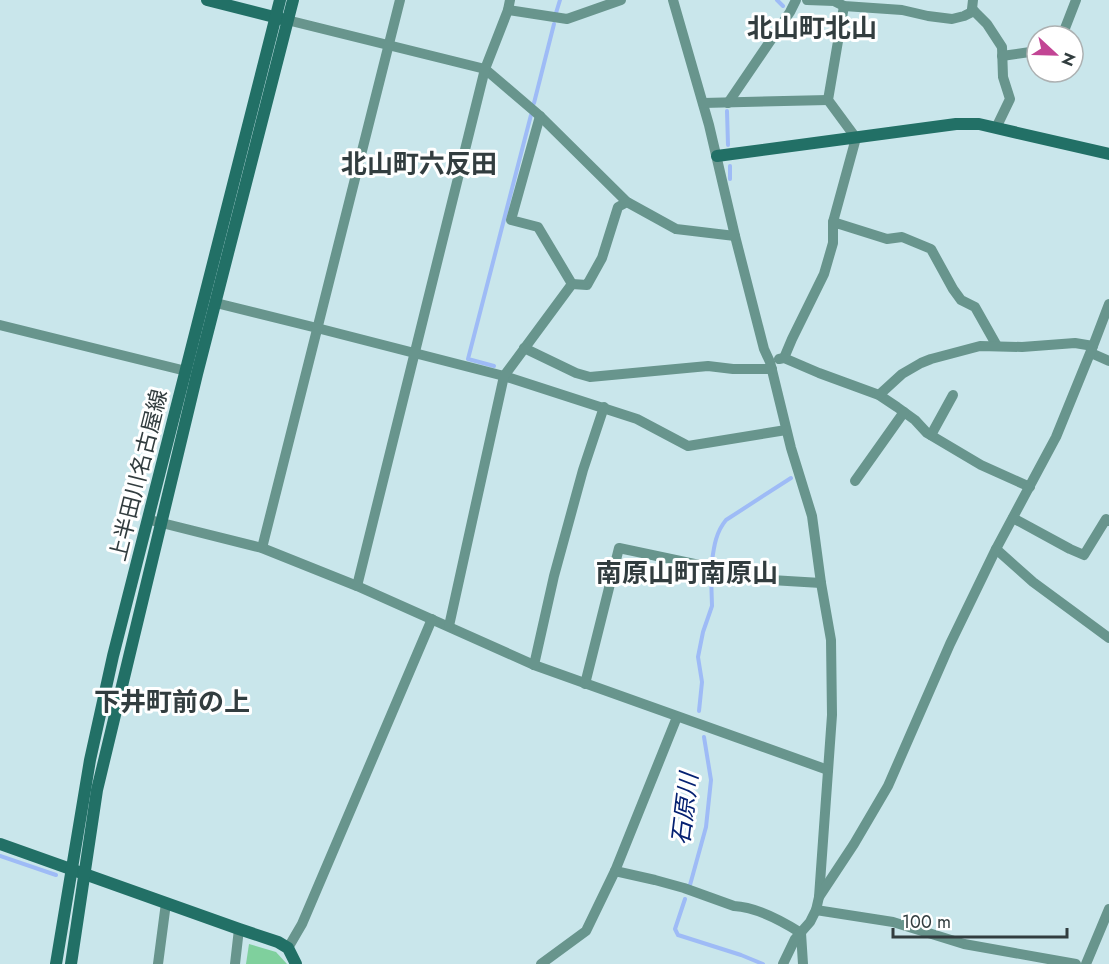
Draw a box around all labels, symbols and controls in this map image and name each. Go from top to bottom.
district label: 北山町北山 [747,9,877,47]
north arrow [1025,24,1085,84]
text: N [1055,49,1081,70]
district label: 北山町六反田 [341,145,497,183]
street label: 上半田川名古屋線 [101,386,175,564]
district label: 南原山町南原山 [596,554,778,592]
district label: 下井町前の上 [94,683,250,721]
water label: 石原川 [663,768,707,847]
scale bar [893,901,1067,939]
text: 100 m [902,909,951,935]

